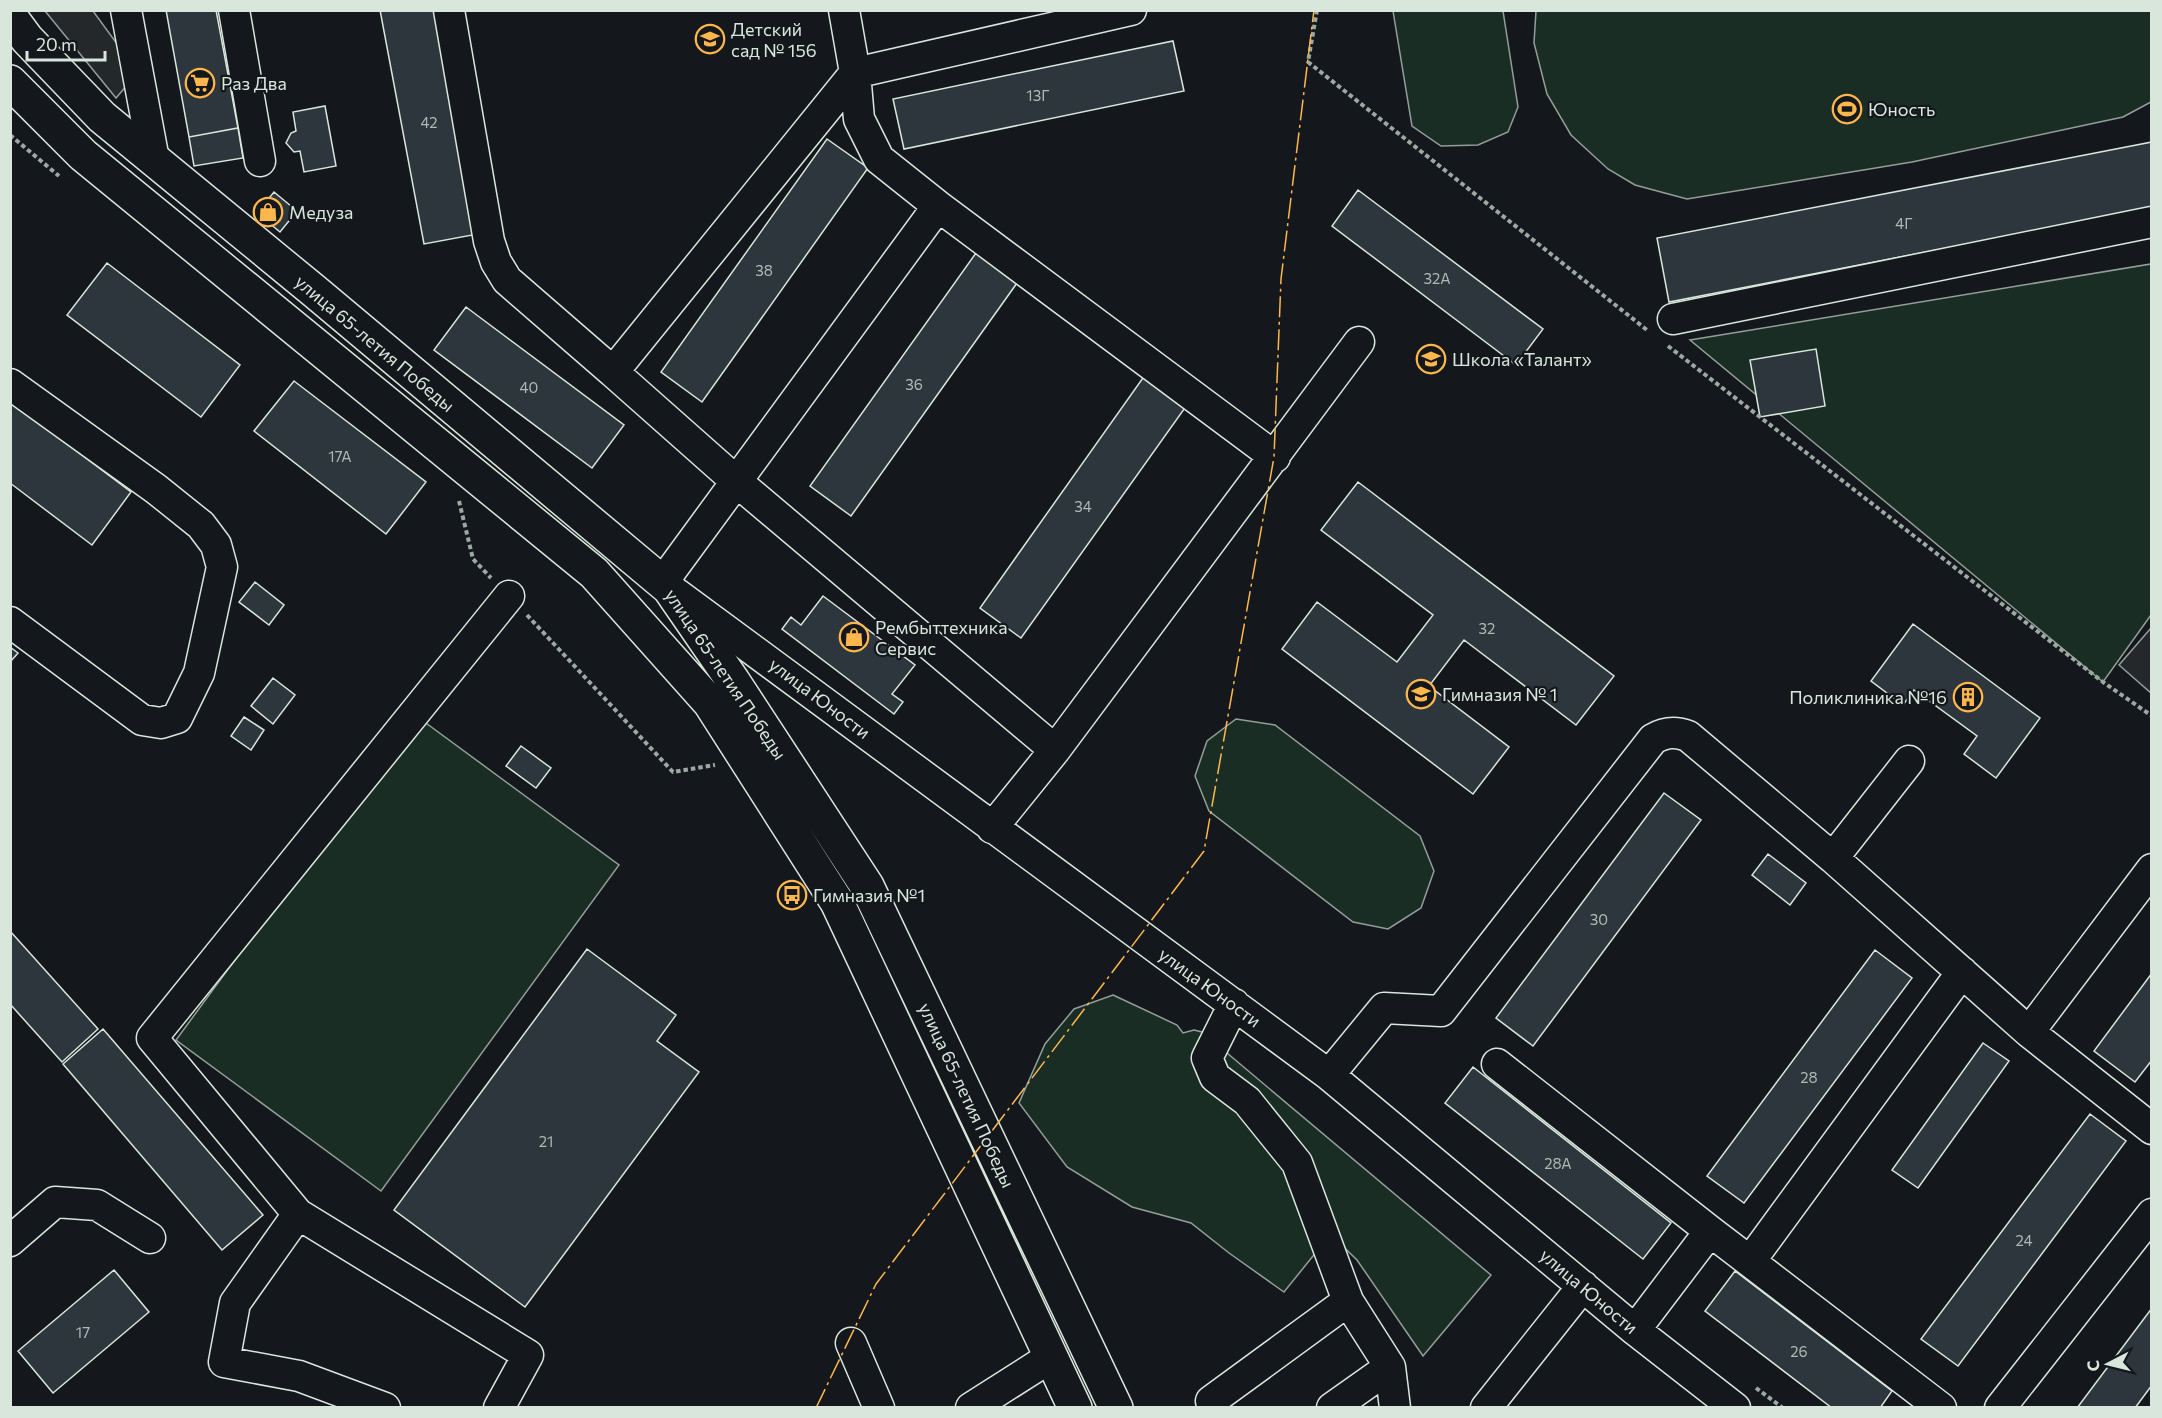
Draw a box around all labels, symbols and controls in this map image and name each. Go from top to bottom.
place label: Детский сад № 156 [731,18,817,61]
school or university icon: Детский сад № 156 [694,23,726,55]
scale bar [27,24,105,62]
text: 20 m [36,33,77,55]
supermarket icon: Раз Два [184,67,216,99]
place label: Раз Два [221,72,287,94]
house number: 13Г [1026,86,1050,104]
sports icon: Юность [1831,93,1863,125]
place label: Юность [1868,98,1935,120]
house number: 42 [420,113,438,131]
shop icon: Медуза [252,196,284,228]
place label: Медуза [289,201,353,223]
house number: 4Г [1895,214,1913,232]
house number: 38 [755,261,773,279]
house number: 32А [1423,269,1451,287]
street label: улица 65-летия Победы [291,270,459,416]
school or university icon: Школа «Талант» [1415,343,1447,375]
place label: Школа «Талант» [1452,348,1592,370]
house number: 36 [905,375,923,393]
house number: 40 [520,378,538,396]
house number: 17А [328,447,352,465]
house number: 34 [1074,497,1092,515]
street label: улица 65-летия Победы [661,584,791,764]
place label: Рембыттехника Сервис [875,616,1008,659]
house number: 32 [1479,619,1495,637]
shop icon: Рембыттехника Сервис [838,621,870,653]
street label: улица Юности [765,653,875,743]
school or university icon: Гимназия № 1 [1405,678,1437,710]
building icon: Поликлиника №16 [1952,681,1984,713]
place label: Гимназия № 1 [1442,683,1558,705]
place label: Поликлиника №16 [1789,686,1947,708]
bus stop icon: Гимназия №1 [776,879,808,911]
place label: Гимназия №1 [813,884,925,906]
house number: 30 [1590,910,1608,928]
street label: улица Юности [1155,943,1265,1031]
street label: улица 65-летия Победы [914,999,1020,1191]
house number: 28 [1800,1068,1818,1086]
house number: 21 [539,1132,553,1150]
house number: 28А [1544,1154,1572,1172]
house number: 24 [2015,1231,2033,1249]
street label: улица Юности [1536,1244,1642,1338]
house number: 17 [76,1323,90,1341]
north arrow [2078,1334,2138,1394]
house number: 26 [1790,1342,1808,1360]
text: С [2083,1359,2103,1372]

